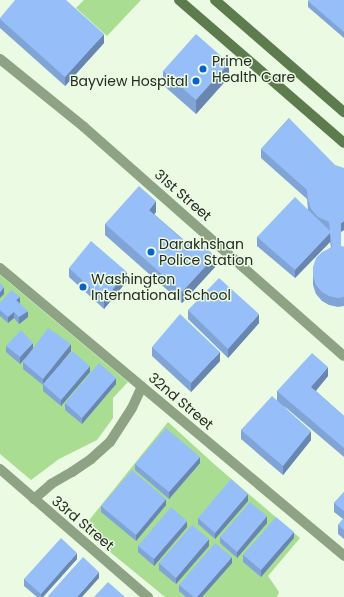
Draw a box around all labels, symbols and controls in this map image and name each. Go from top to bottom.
place label: Prime Health Care [212,53,295,86]
marker: Prime Health Care [197,63,209,75]
place label: Bayview Hospital [70,73,188,89]
marker: Bayview Hospital [191,76,201,86]
street label: 31st Street [151,166,215,224]
place label: Darakhshan Police Station [159,236,253,268]
marker: Darakhshan Police Station [146,247,156,257]
place label: Washington International School [91,271,231,304]
marker: Washington International School [78,282,88,292]
street label: 32nd Street [145,369,217,433]
street label: 33rd Street [49,492,117,554]

